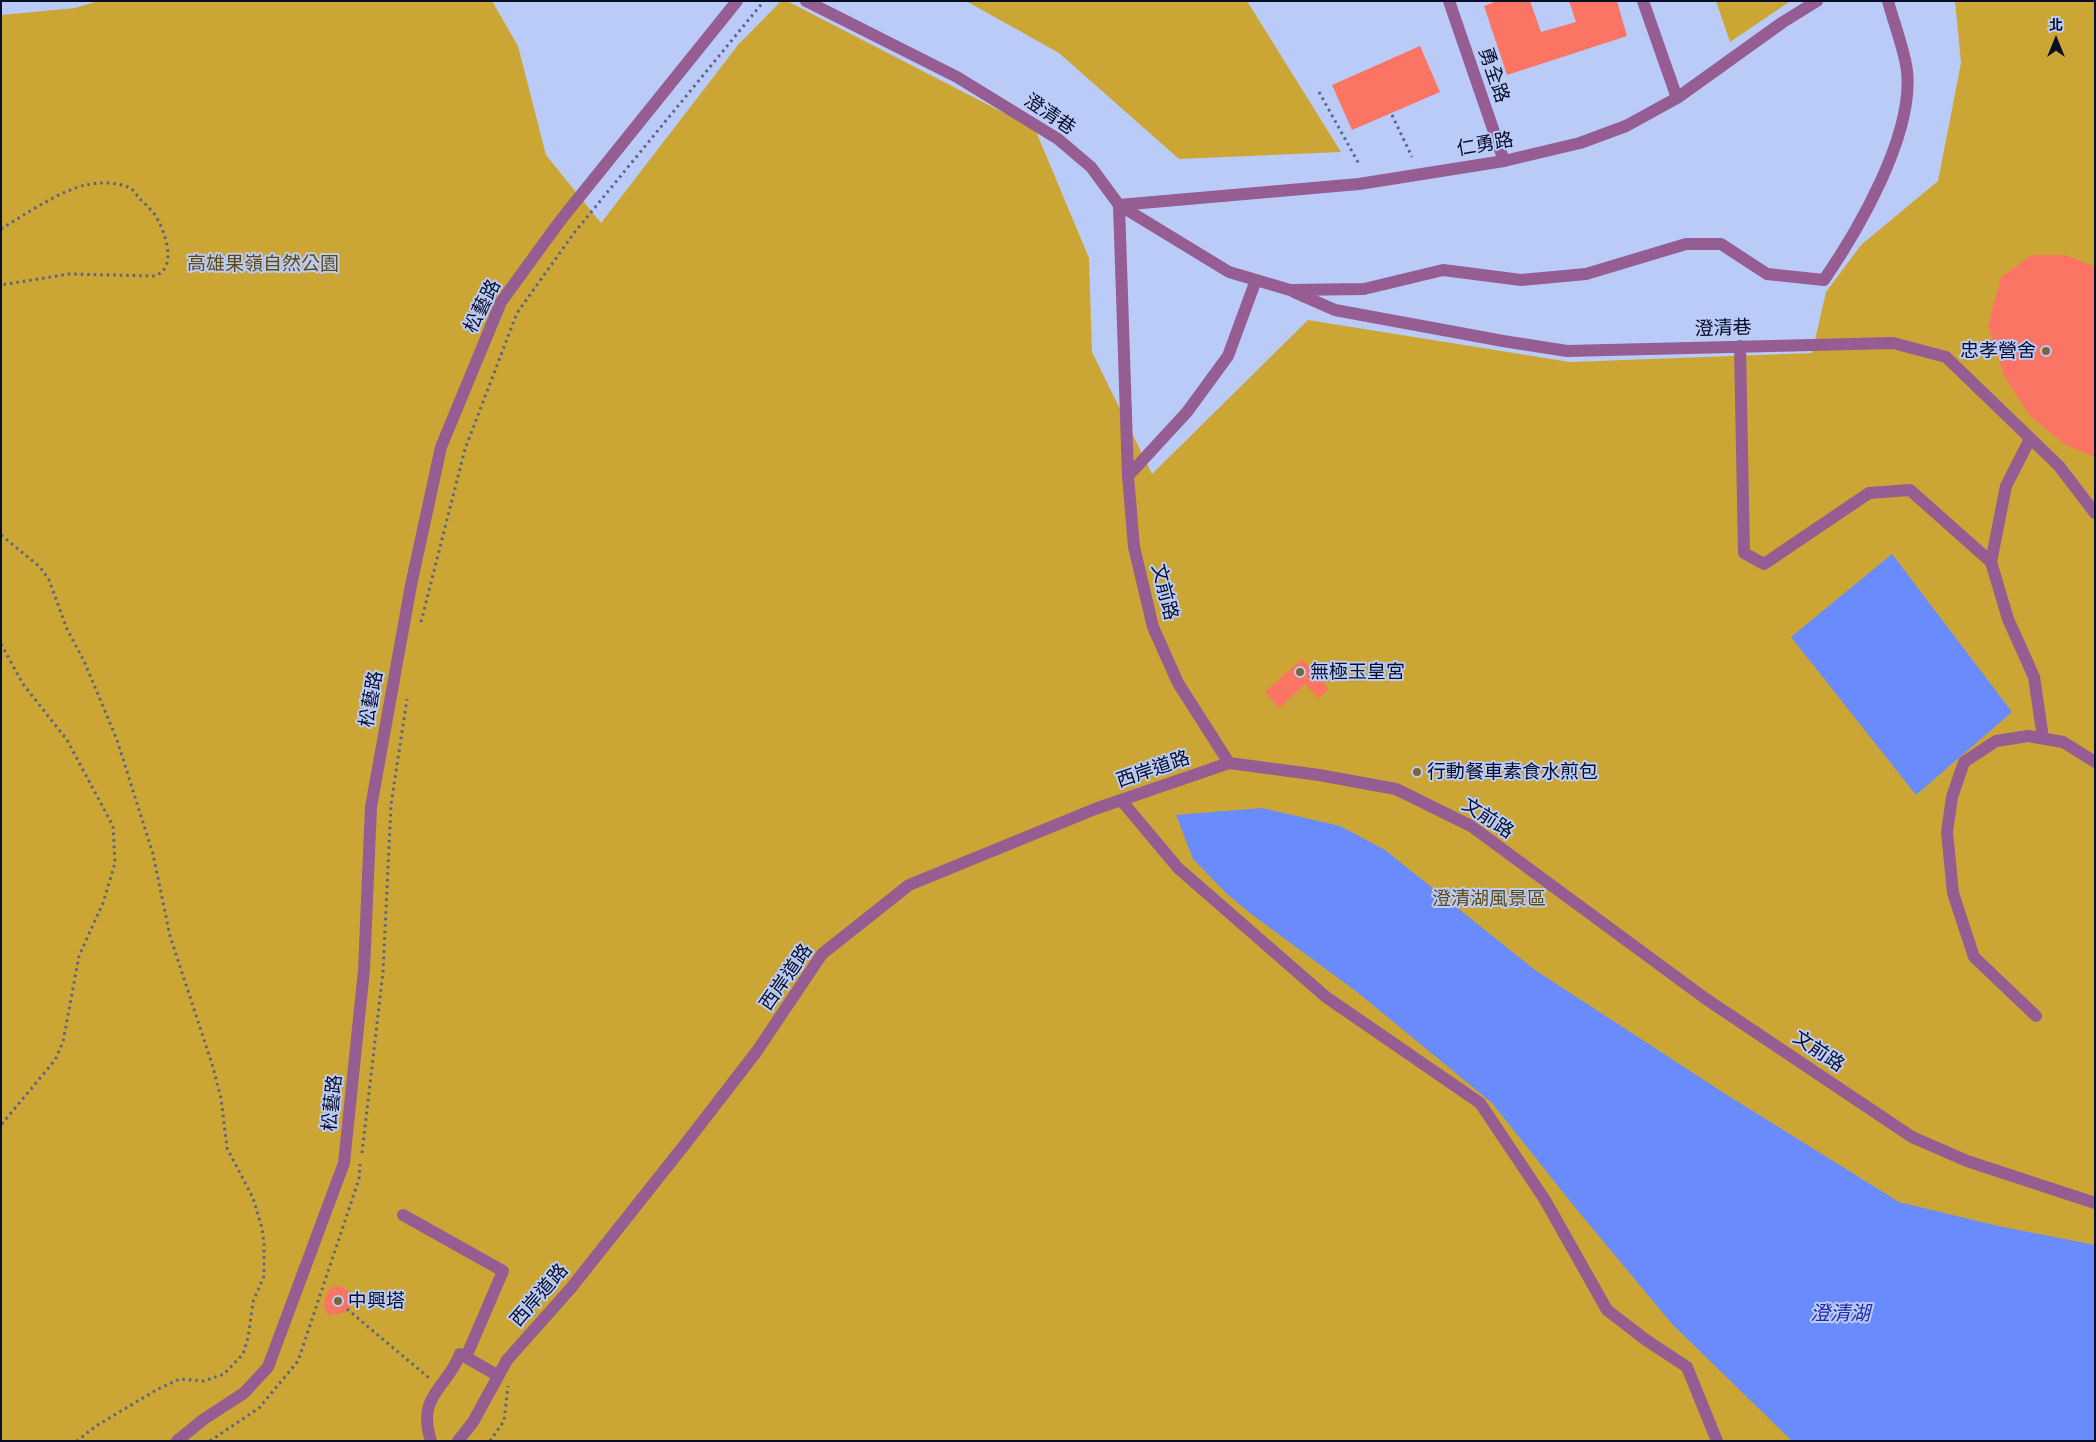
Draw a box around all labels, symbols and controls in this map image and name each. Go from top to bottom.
north arrow [2031,15,2081,65]
text: 北 [2049,16,2063,33]
street label: 勇全路 [1474,44,1514,106]
street label: 澄清巷 [1020,89,1080,139]
street label: 仁勇路 [1455,128,1515,160]
park label: 高雄果嶺自然公園 [187,253,339,275]
street label: 松藝路 [459,275,505,337]
street label: 澄清巷 [1694,316,1752,340]
place label: 忠孝營舍 [1960,340,2036,362]
marker: 忠孝營舍 [2040,345,2052,357]
street label: 文前路 [1147,562,1183,622]
place label: 無極玉皇宮 [1310,661,1405,683]
marker: 無極玉皇宮 [1294,666,1306,678]
street label: 松藝路 [355,669,387,729]
street label: 西岸道路 [1113,746,1193,792]
place label: 行動餐車素食水煎包 [1427,761,1598,783]
marker: 行動餐車素食水煎包 [1411,766,1423,778]
street label: 文前路 [1458,793,1518,843]
park label: 澄清湖風景區 [1432,888,1546,910]
street label: 西岸道路 [755,939,817,1015]
street label: 文前路 [1789,1026,1849,1076]
street label: 松藝路 [318,1073,346,1133]
street label: 西岸道路 [505,1259,573,1331]
place label: 中興塔 [348,1290,405,1312]
marker: 中興塔 [332,1295,344,1307]
water label: 澄清湖 [1810,1301,1870,1325]

